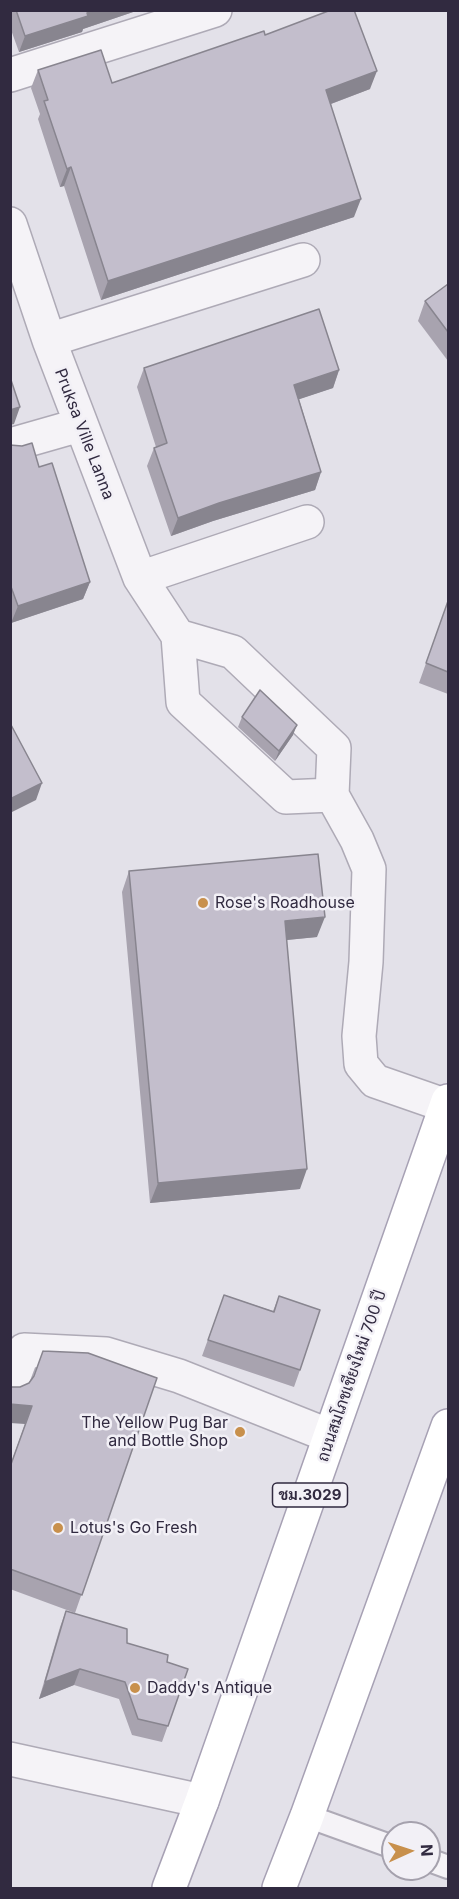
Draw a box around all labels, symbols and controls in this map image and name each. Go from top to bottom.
street label: Pruksa Ville Lanna [50,366,118,502]
place label: Rose's Roadhouse [215,893,355,913]
marker: Rose's Roadhouse [196,896,210,910]
street label: ถนนสมโภชเชียงใหม่ 700 ปี [314,1288,390,1464]
place label: The Yellow Pug Bar and Bottle Shop [81,1413,228,1451]
marker: The Yellow Pug Bar and Bottle Shop [233,1425,247,1439]
road number: ชม.3029 [272,1483,348,1507]
place label: Lotus's Go Fresh [70,1518,198,1538]
marker: Lotus's Go Fresh [51,1521,65,1535]
place label: Daddy's Antique [147,1678,272,1698]
marker: Daddy's Antique [128,1681,142,1695]
north arrow [381,1821,441,1881]
text: N [417,1844,437,1857]

